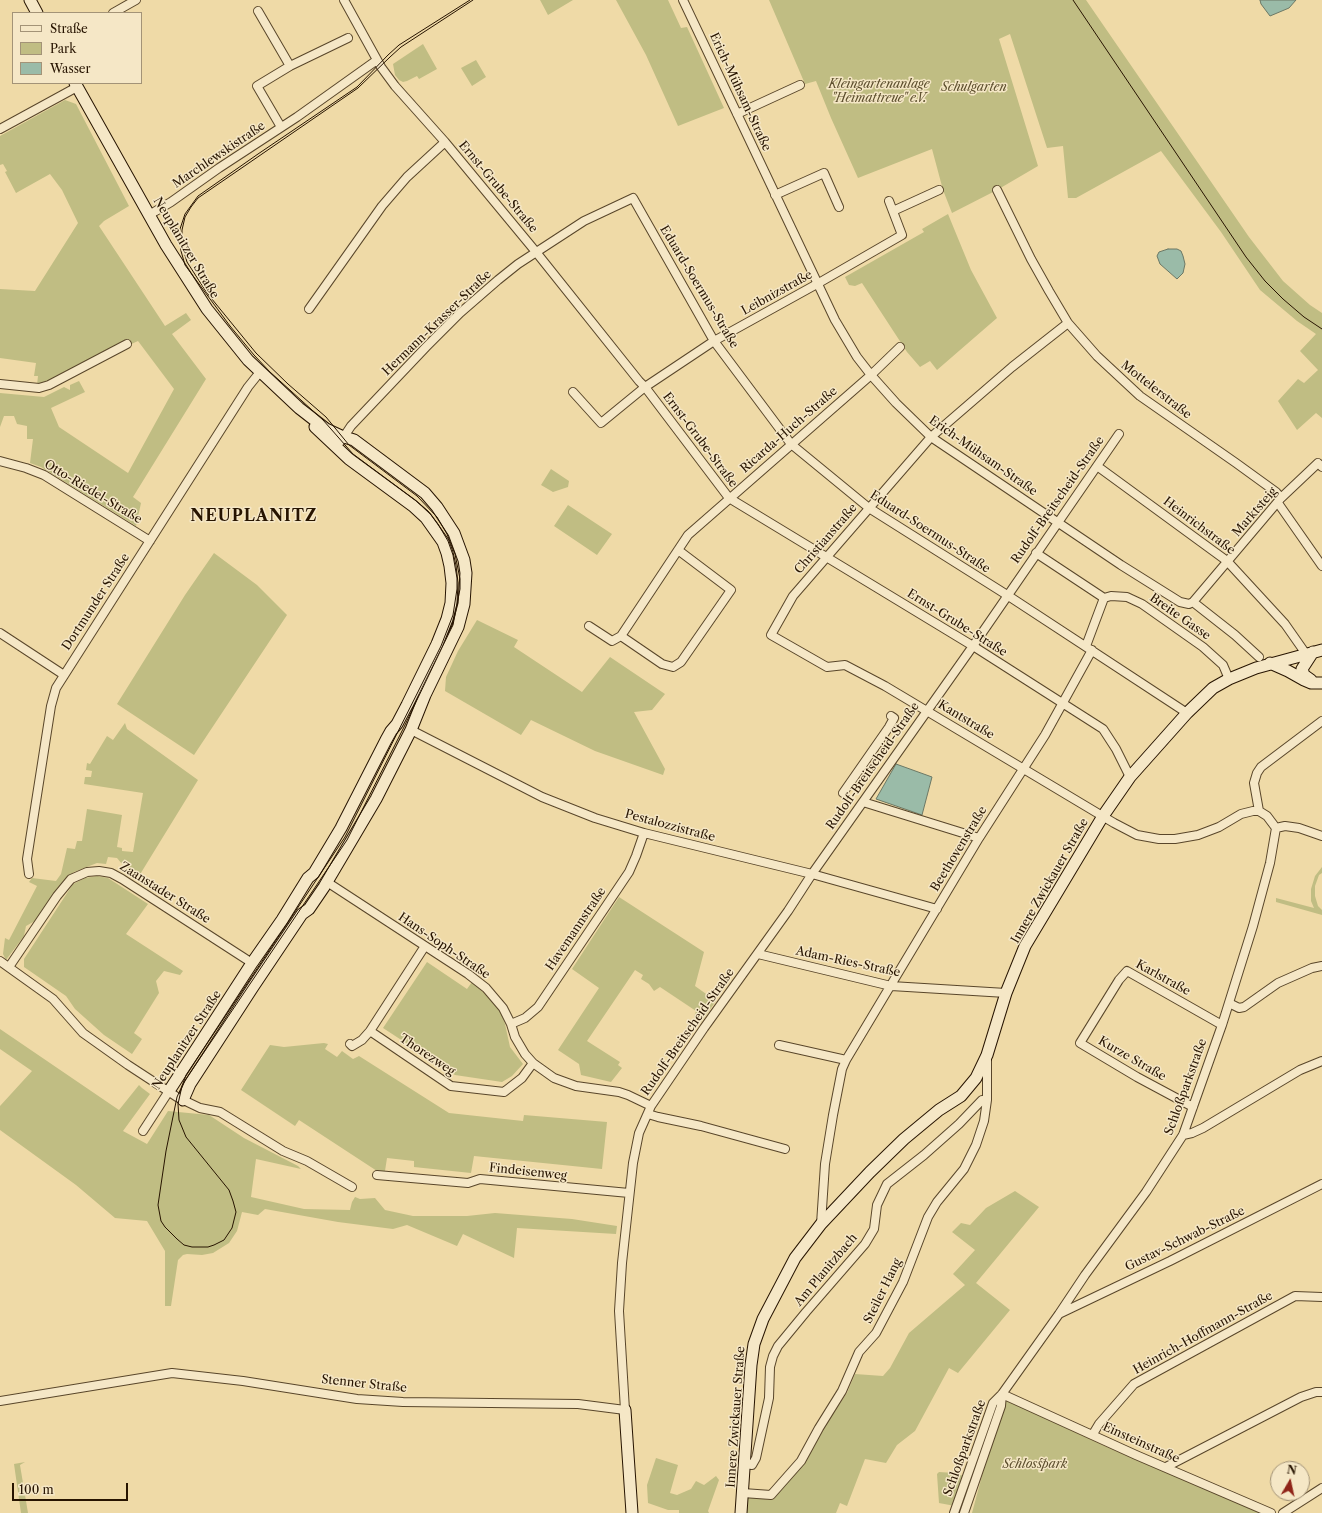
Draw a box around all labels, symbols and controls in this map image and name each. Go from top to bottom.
legend [12,12,142,84]
text: Straße [50,21,88,36]
street label: Erich-Mühsam-Straße [706,31,774,153]
text: Park [50,41,76,56]
text: Wasser [50,61,91,76]
park label: Kleingartenanlage "Heimattreue" e.V. [828,78,930,106]
park label: Schulgarten [941,81,1007,95]
street label: Marchlewskistraße [170,119,268,191]
street label: Ernst-Grube-Straße [455,138,541,236]
street label: Neuplanitzer Straße [150,195,222,301]
street label: Eduard-Soermus-Straße [657,223,741,351]
street label: Hermann-Krasser-Straße [380,267,494,379]
street label: Leibnizstraße [739,268,815,318]
street label: Mottelerstraße [1118,358,1194,422]
street label: Ricarda-Huch-Straße [738,384,840,476]
street label: Ernst-Grube-Straße [660,390,740,490]
street label: Erich-Mühsam-Straße [926,413,1040,499]
street label: Rudolf-Breitscheid-Straße [1009,434,1107,566]
street label: Otto-Riedel-Straße [42,457,144,527]
street label: Marktsteig [1230,484,1280,540]
street label: Eduard-Soermus-Straße [867,488,993,576]
street label: Heinrichstraße [1160,494,1238,558]
street label: Christianstraße [792,501,860,577]
district label: NEUPLANITZ [190,506,318,526]
street label: Dortmunder Straße [59,551,133,653]
street label: Ernst-Grube-Straße [904,586,1010,660]
street label: Breite Gasse [1147,591,1213,643]
street label: Kantstraße [935,698,997,742]
street label: Rudolf-Breitscheid-Straße [824,700,922,832]
street label: Beethovenstraße [928,804,990,894]
street label: Pestalozzistraße [623,807,717,845]
street label: Innere Zwickauer Straße [1008,816,1092,946]
street label: Zaanstader Straße [117,859,213,927]
street label: Havemannstraße [543,885,609,973]
street label: Hans-Soph-Straße [395,910,493,982]
street label: Adam-Ries-Straße [794,944,902,980]
street label: Karlstraße [1133,957,1193,999]
street label: Rudolf-Breitscheid-Straße [639,966,737,1098]
street label: Neuplanitzer Straße [150,988,224,1092]
street label: Thorezweg [396,1031,458,1079]
street label: Kurze Straße [1096,1034,1168,1084]
street label: Schloßparkstraße [1162,1037,1210,1137]
street label: Findeisenweg [488,1161,568,1183]
street label: Gustav-Schwab-Straße [1123,1204,1247,1274]
street label: Am Planitzbach [792,1231,860,1309]
street label: Steiler Hang [861,1256,905,1326]
street label: Heinrich-Hoffmann-Straße [1131,1289,1275,1377]
street label: Innere Zwickauer Straße [724,1346,748,1488]
street label: Stenner Straße [321,1372,407,1396]
street label: Schloßparkstraße [941,1398,989,1498]
street label: Einsteinstraße [1100,1420,1182,1466]
park label: Schlosspark [1003,1458,1067,1472]
north arrow [1270,1461,1310,1501]
text: N [1286,1462,1298,1478]
scale bar [14,1475,130,1501]
text: 100 m [19,1482,54,1497]

